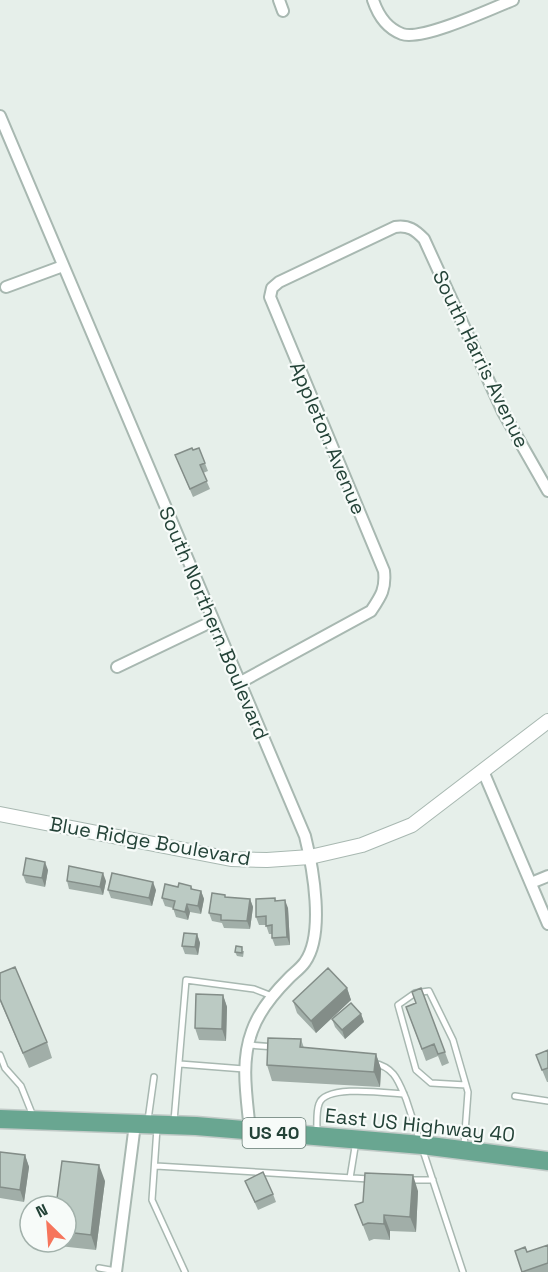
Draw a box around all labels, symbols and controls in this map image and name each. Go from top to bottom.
street label: South Harris Avenue [427,266,535,452]
street label: Appleton Avenue [284,358,372,518]
street label: South Northern Boulevard [153,502,275,744]
street label: Blue Ridge Boulevard [47,811,253,871]
street label: East US Highway 40 [324,1102,516,1148]
road number: US 40 [242,1118,306,1148]
north arrow [18,1194,78,1254]
text: N [33,1199,51,1223]

